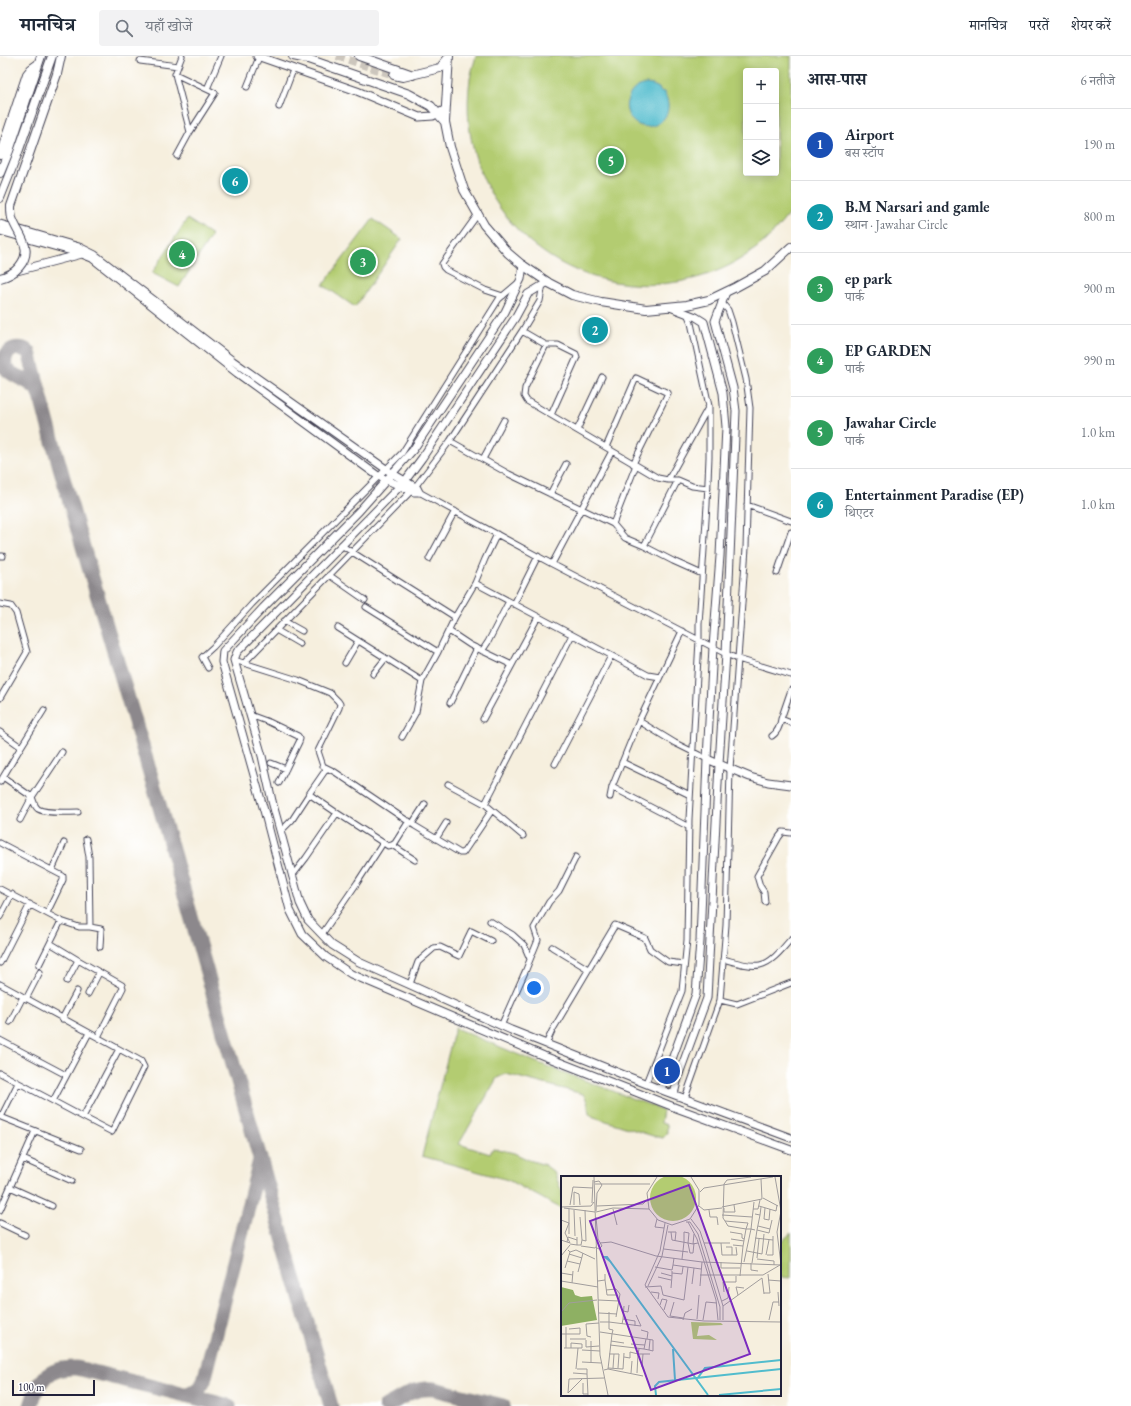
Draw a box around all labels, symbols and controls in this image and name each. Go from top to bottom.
search box [99,10,379,46]
text: मानचित्र [20,12,75,37]
text: यहाँ खोजें [145,16,192,35]
text: मानचित्र [969,16,1007,34]
text: परतें [1029,16,1049,34]
text: शेयर करें [1071,16,1111,34]
icon: search [113,17,135,39]
map controls [743,68,779,176]
button: + [743,68,779,104]
text: आस-पास [807,68,866,90]
text: 6 नतीजे [1081,72,1115,89]
button: − [743,104,779,140]
text: Airport [845,125,894,144]
text: 1 [817,136,823,153]
text: 190 m [1084,136,1115,153]
button: layers [743,140,779,176]
text: बस स्टॉप [845,144,884,161]
pin: 5 [598,146,624,176]
pin: 6 [222,166,248,196]
text: B.M Narsari and gamle [845,197,990,216]
text: 2 [817,208,823,225]
text: 800 m [1084,208,1115,225]
text: स्थान · Jawahar Circle [845,216,948,233]
pin: 4 [169,239,195,269]
pin: 3 [350,247,376,277]
text: ep park [845,269,892,288]
text: 3 [817,280,823,297]
text: 900 m [1084,280,1115,297]
text: पार्क [845,288,864,305]
pin: 2 [582,315,608,345]
text: EP GARDEN [845,341,931,360]
text: 4 [817,352,823,369]
text: 990 m [1084,352,1115,369]
text: पार्क [845,360,864,377]
text: Jawahar Circle [845,413,936,432]
text: 5 [817,424,823,441]
text: 1.0 km [1081,424,1115,441]
text: पार्क [845,432,864,449]
text: Entertainment Paradise (EP) [845,485,1024,504]
text: 6 [817,496,823,513]
text: 1.0 km [1081,496,1115,513]
text: थिएटर [845,504,874,521]
your location [524,978,544,998]
pin: 1 [654,1056,680,1086]
inset map [561,1176,781,1396]
scale bar [12,1378,95,1397]
text: 100 m [18,1380,45,1394]

